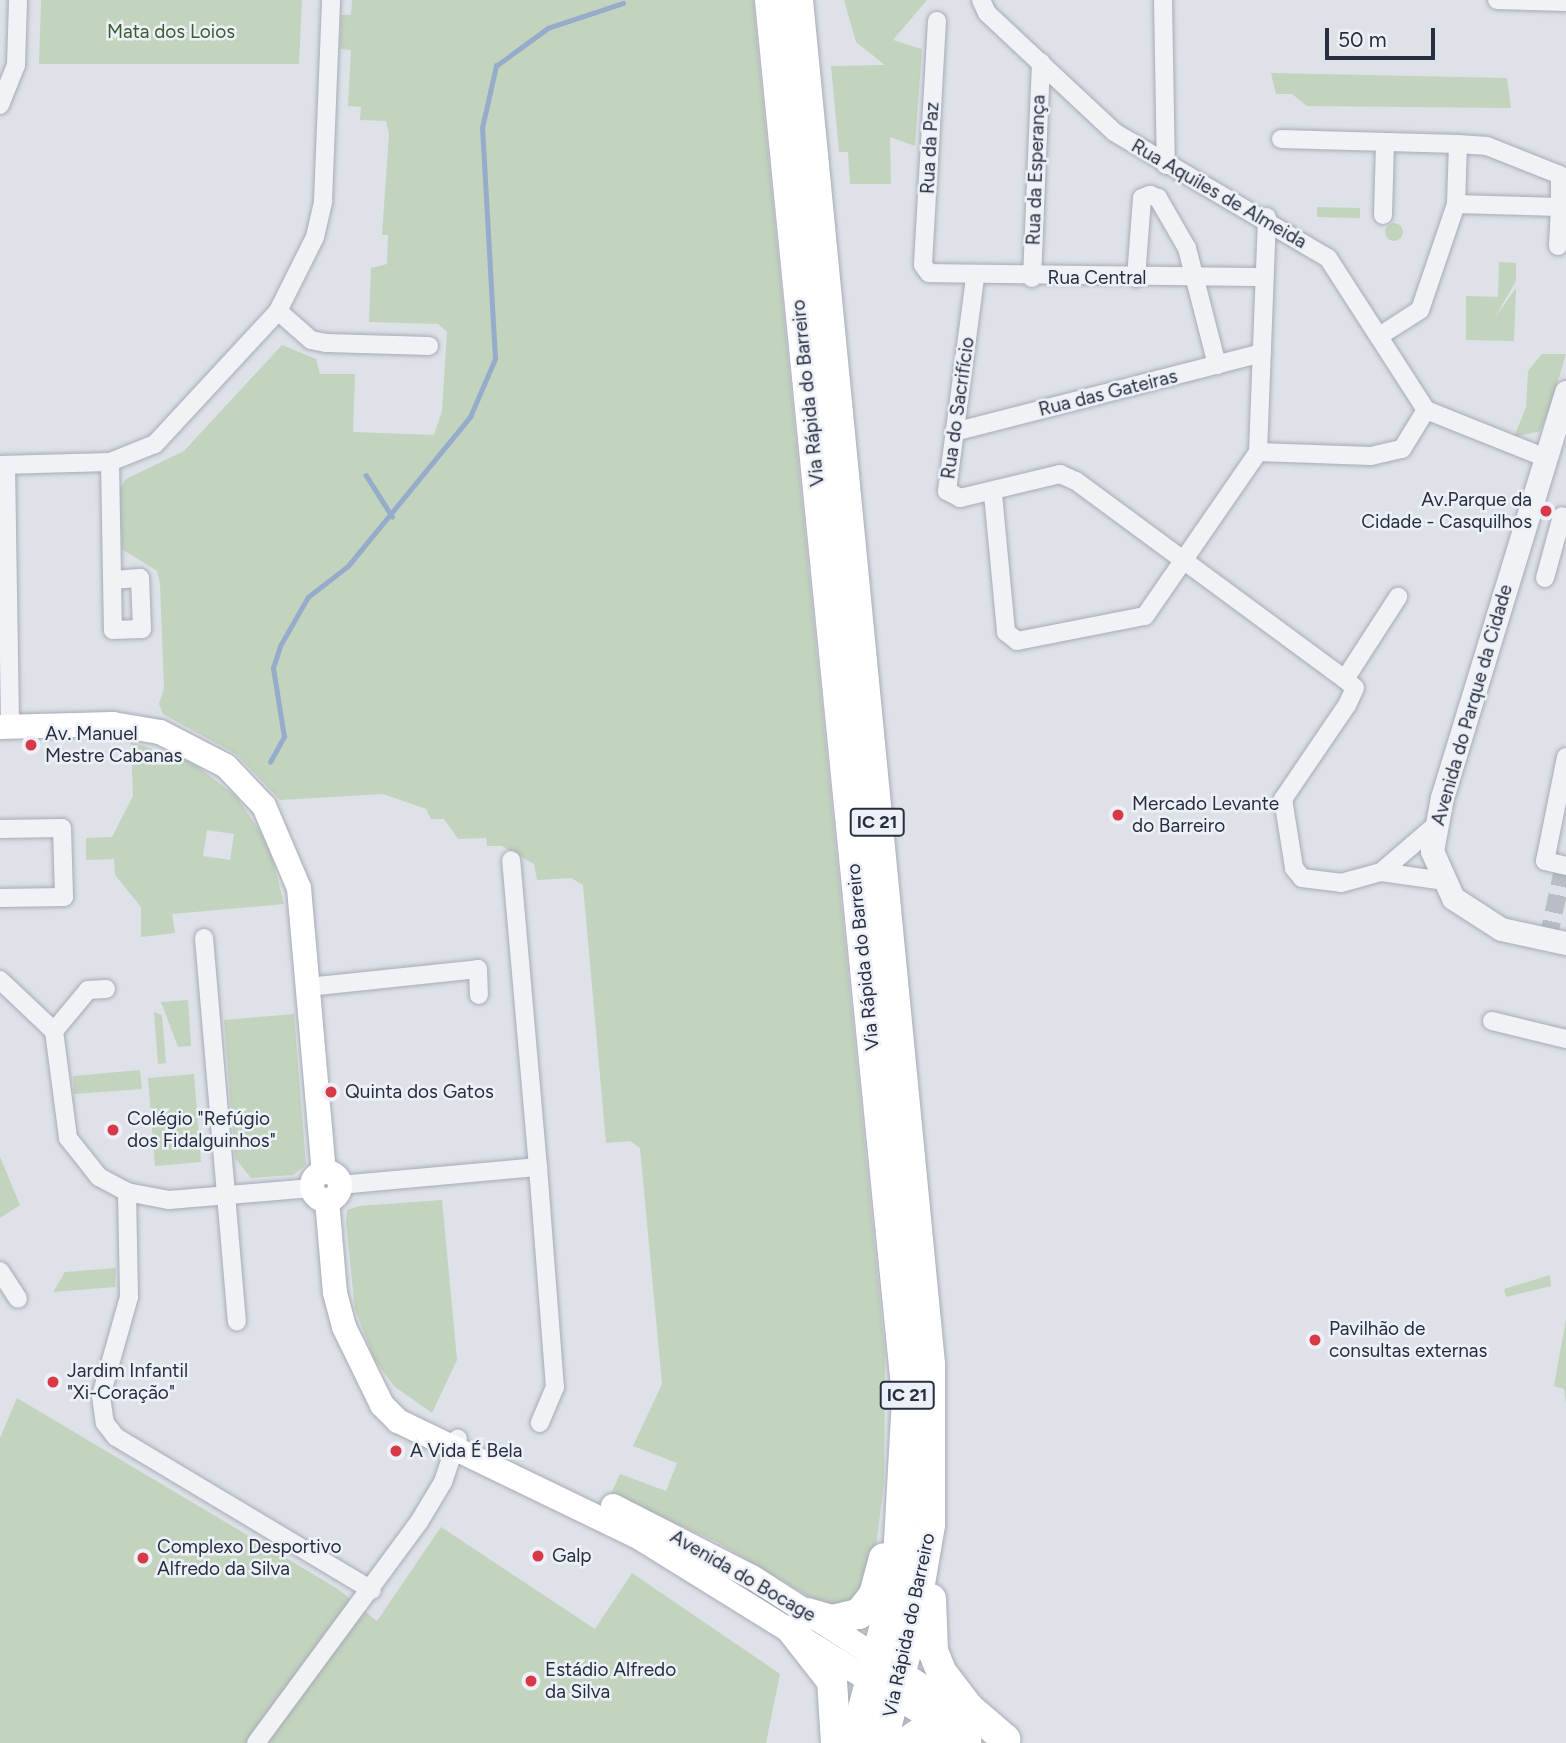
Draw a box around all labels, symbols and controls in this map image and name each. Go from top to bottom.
scale bar [1328,14,1438,58]
park label: Mata dos Loios [107,21,235,43]
text: 50 m [1338,27,1387,52]
street label: Rua da Esperança [1022,94,1050,246]
street label: Rua da Paz [916,101,944,195]
street label: Rua Aquiles de Almeida [1127,134,1311,254]
street label: Rua Central [1047,267,1147,289]
street label: Via Rápida do Barreiro [787,298,829,488]
street label: Rua do Sacrifício [937,335,979,481]
street label: Rua das Gateiras [1036,365,1180,421]
place label: Av.Parque da Cidade - Casquilhos [1361,489,1532,533]
marker: Av.Parque da Cidade - Casquilhos [1538,503,1554,519]
street label: Avenida do Parque da Cidade [1427,582,1517,828]
place label: Av. Manuel Mestre Cabanas [45,723,182,767]
marker: Av. Manuel Mestre Cabanas [23,737,39,753]
place label: Mercado Levante do Barreiro [1132,793,1279,837]
marker: Mercado Levante do Barreiro [1110,807,1126,823]
road number: IC 21 [849,808,905,836]
street label: Via Rápida do Barreiro [842,862,884,1052]
place label: Quinta dos Gatos [345,1081,494,1103]
marker: Quinta dos Gatos [323,1084,339,1100]
place label: Colégio "Refúgio dos Fidalguinhos" [127,1108,276,1152]
marker: Colégio "Refúgio dos Fidalguinhos" [105,1122,121,1138]
place label: Pavilhão de consultas externas [1329,1318,1487,1362]
marker: Pavilhão de consultas externas [1307,1332,1323,1348]
place label: Jardim Infantil "Xi-Coração" [67,1360,188,1404]
marker: Jardim Infantil "Xi-Coração" [45,1374,61,1390]
road number: IC 21 [879,1380,935,1410]
place label: A Vida É Bela [410,1440,522,1462]
marker: A Vida É Bela [388,1443,404,1459]
street label: Avenida do Bocage [666,1525,820,1627]
street label: Via Rápida do Barreiro [878,1531,940,1719]
place label: Complexo Desportivo Alfredo da Silva [157,1536,341,1580]
place label: Galp [552,1545,592,1567]
marker: Galp [530,1548,546,1564]
marker: Complexo Desportivo Alfredo da Silva [135,1550,151,1566]
place label: Estádio Alfredo da Silva [545,1659,676,1703]
marker: Estádio Alfredo da Silva [523,1673,539,1689]

